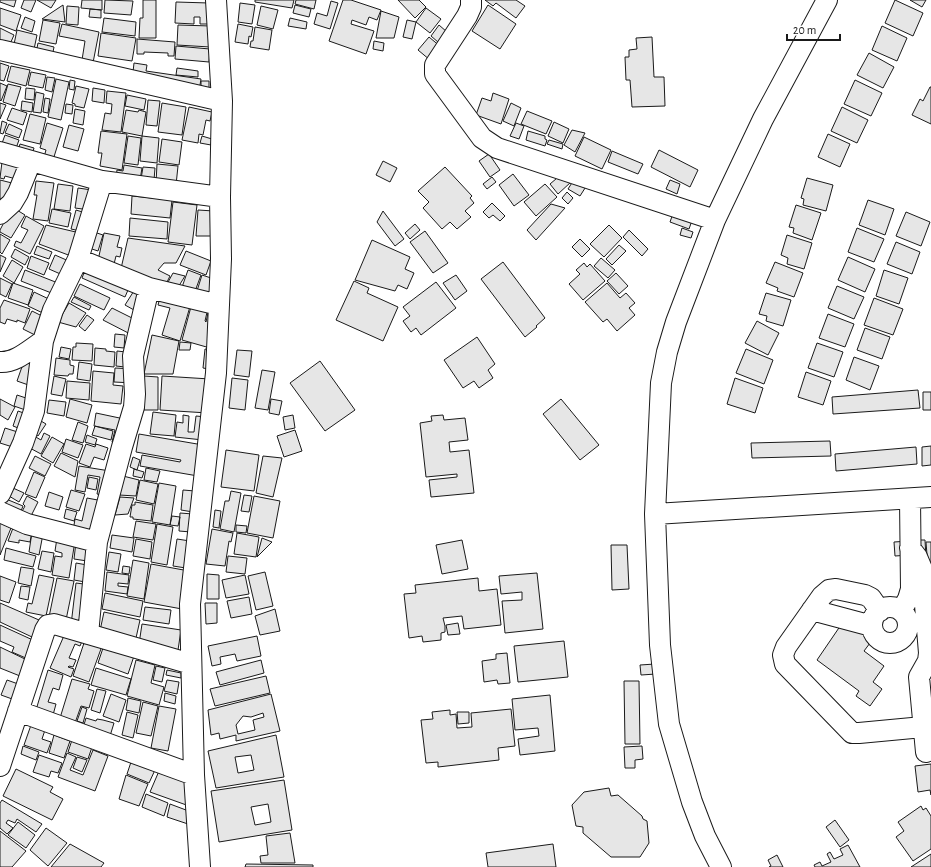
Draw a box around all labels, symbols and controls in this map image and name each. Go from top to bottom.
scale bar [787,16,840,42]
text: 20 m [793,24,816,36]

